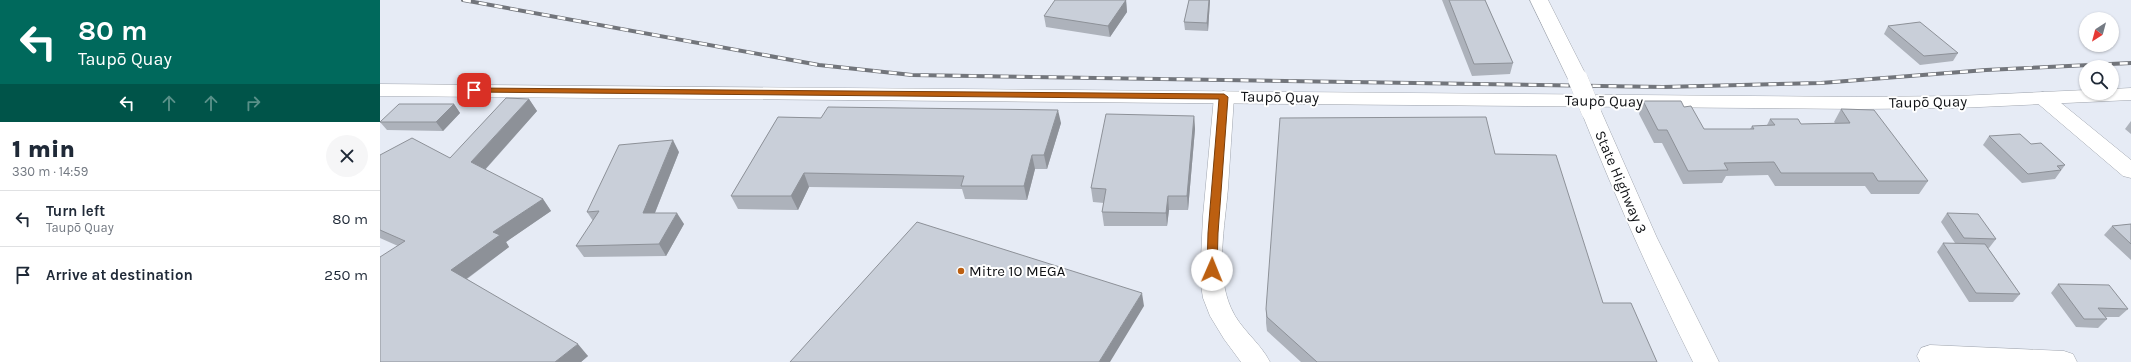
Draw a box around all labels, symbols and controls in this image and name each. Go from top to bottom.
north arrow [2079,12,2119,52]
map controls [2079,12,2119,100]
text: 80 m [78,14,147,47]
icon: left [12,16,64,68]
text: Taupō Quay [78,48,172,70]
button: search [2079,60,2119,100]
pin [457,73,491,107]
icon: arrive [463,79,485,101]
street label: Taupō Quay [1241,87,1319,107]
street label: Taupō Quay [1565,91,1643,111]
icon: left [116,92,138,114]
icon: ahead [158,92,180,114]
icon: ahead [200,92,222,114]
icon: right [242,92,264,114]
street label: Taupō Quay [1889,92,1967,112]
street label: State Highway 3 [1591,128,1651,236]
text: 1 min [12,135,75,163]
button: close [326,135,368,177]
text: 330 m · 14:59 [12,164,88,179]
text: Turn left [46,202,105,220]
icon: left [12,208,34,230]
text: 80 m [332,210,368,228]
text: Taupō Quay [46,220,114,235]
position arrow [1191,249,1233,291]
place label: Mitre 10 MEGA [969,262,1066,280]
icon: arrive [12,264,34,286]
text: Arrive at destination [46,266,193,284]
text: 250 m [324,266,368,284]
marker: Mitre 10 MEGA [956,266,966,276]

